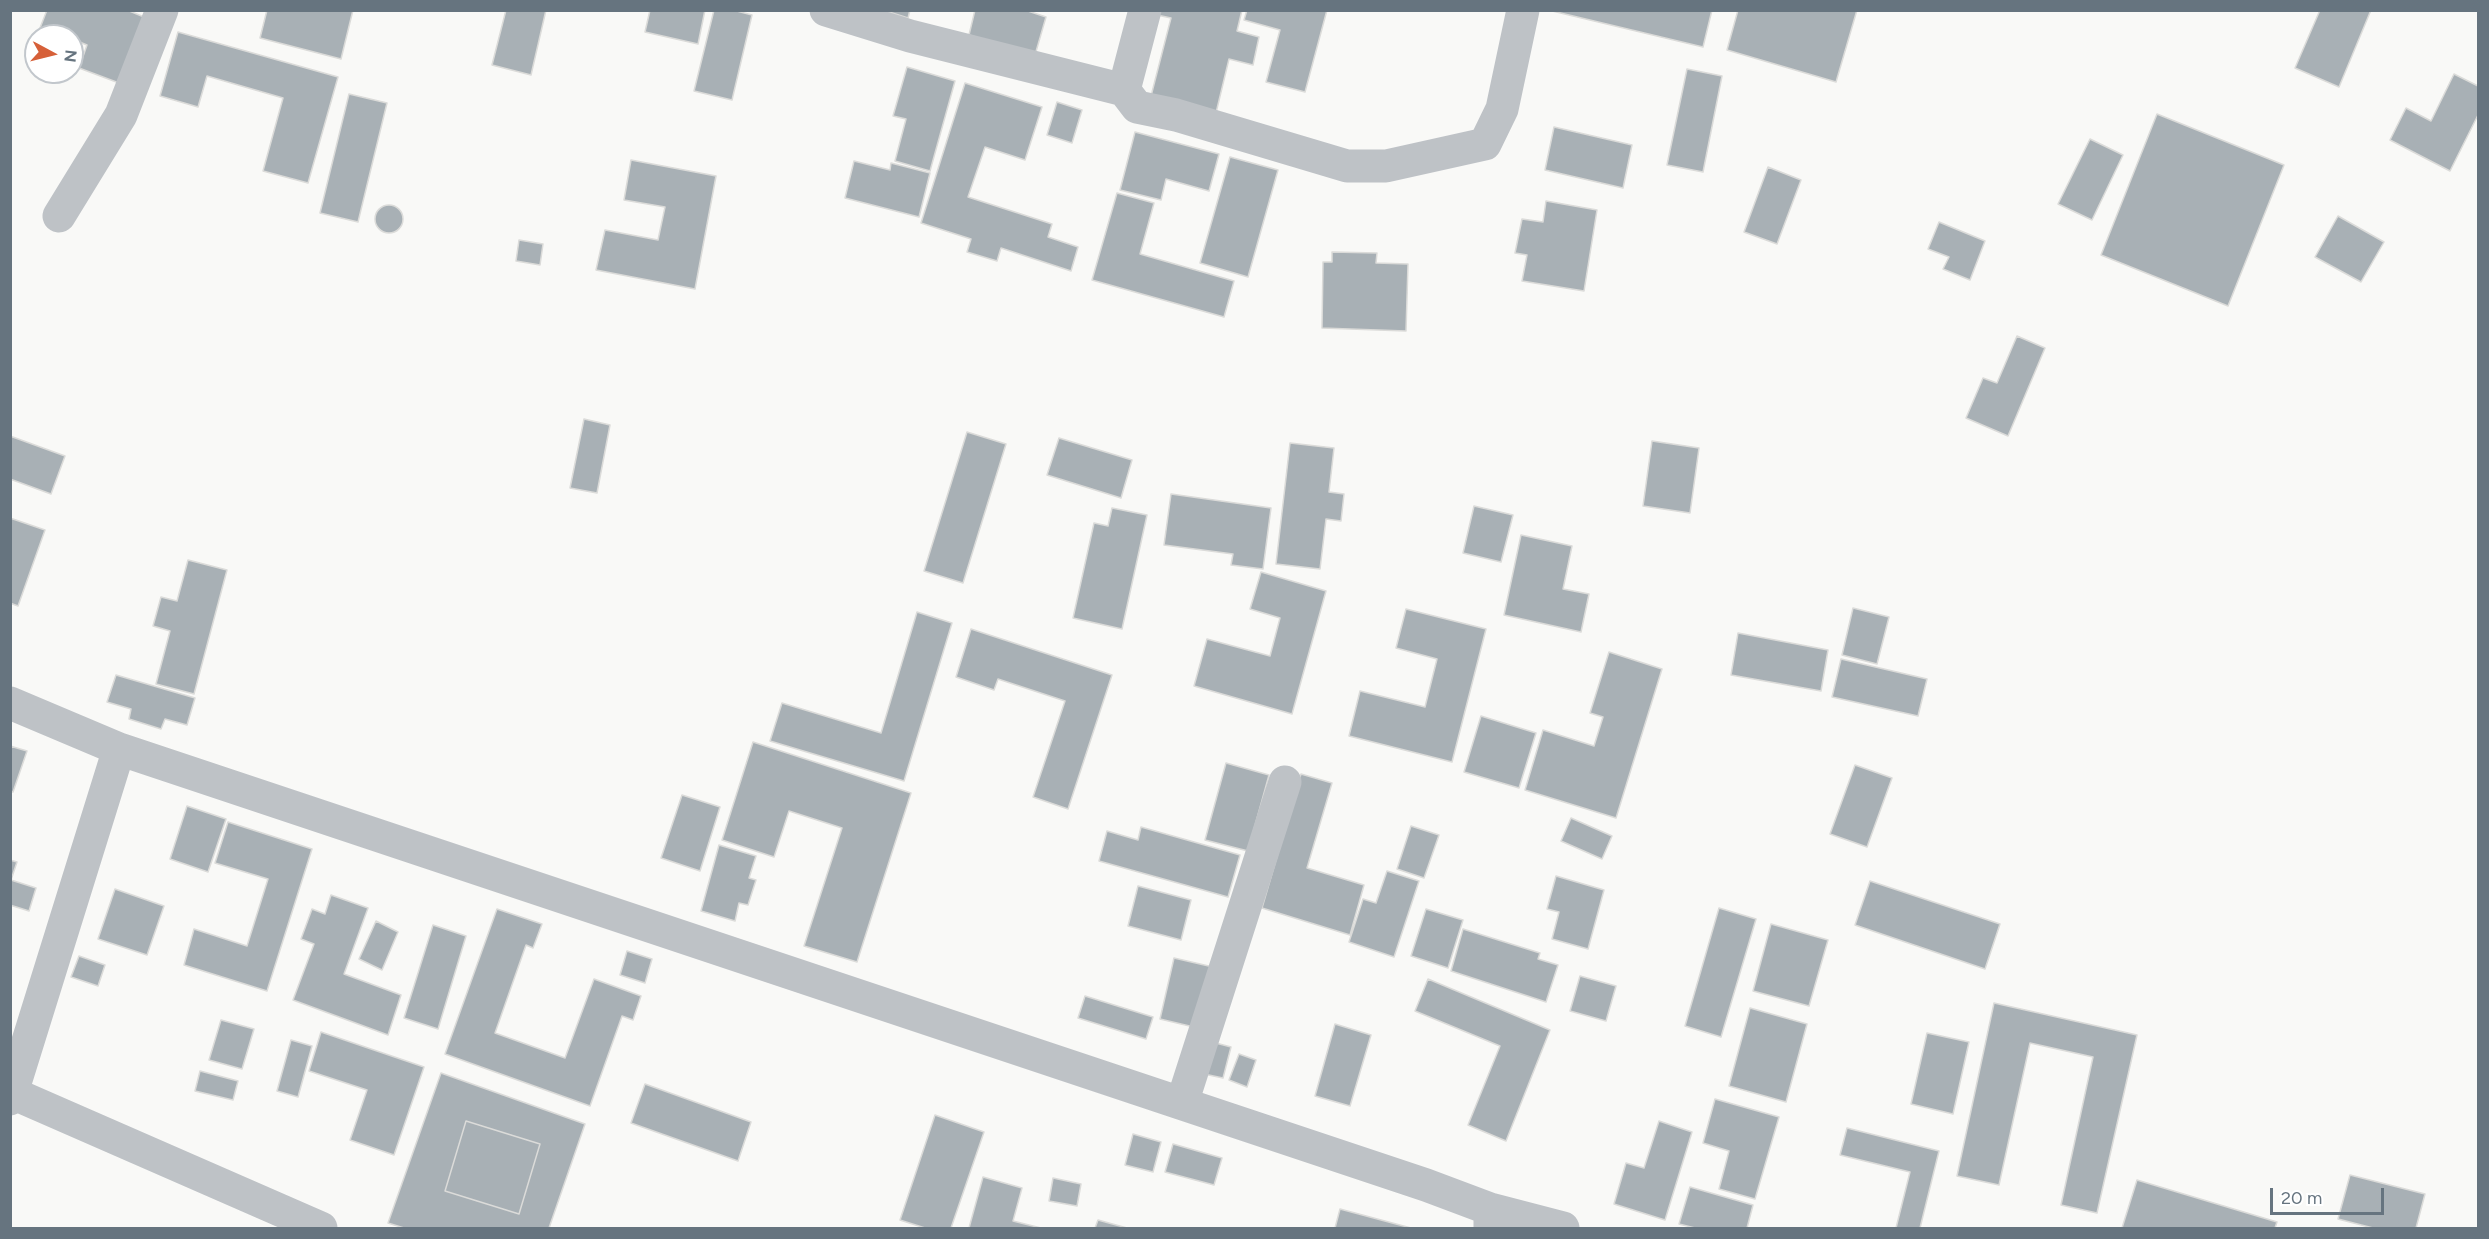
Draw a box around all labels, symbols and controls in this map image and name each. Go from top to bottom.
north arrow [24,24,84,84]
text: N [60,49,81,63]
scale bar [2273,1176,2387,1214]
text: 20 m [2281,1187,2322,1209]

